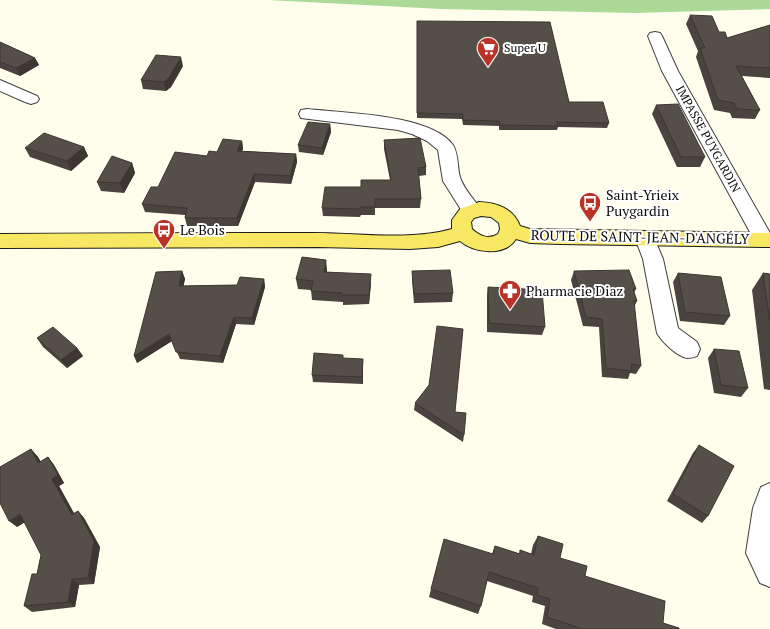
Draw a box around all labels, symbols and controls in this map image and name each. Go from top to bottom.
supermarket icon: Super U [475,35,501,68]
place label: Super U [504,40,546,55]
street label: IMPASSE PUYGARDIN [673,83,744,195]
place label: Saint-Yrieix Puygardin [606,185,680,220]
bus stop icon: Saint-Yrieix Puygardin [577,190,603,223]
bus stop icon: Le Bois [151,217,177,250]
place label: Le Bois [180,220,225,239]
street label: ROUTE DE SAINT-JEAN-D'ANGÉLY [531,225,750,248]
pharmacy icon: Pharmacie Diaz [497,278,523,311]
place label: Pharmacie Diaz [526,281,624,300]

